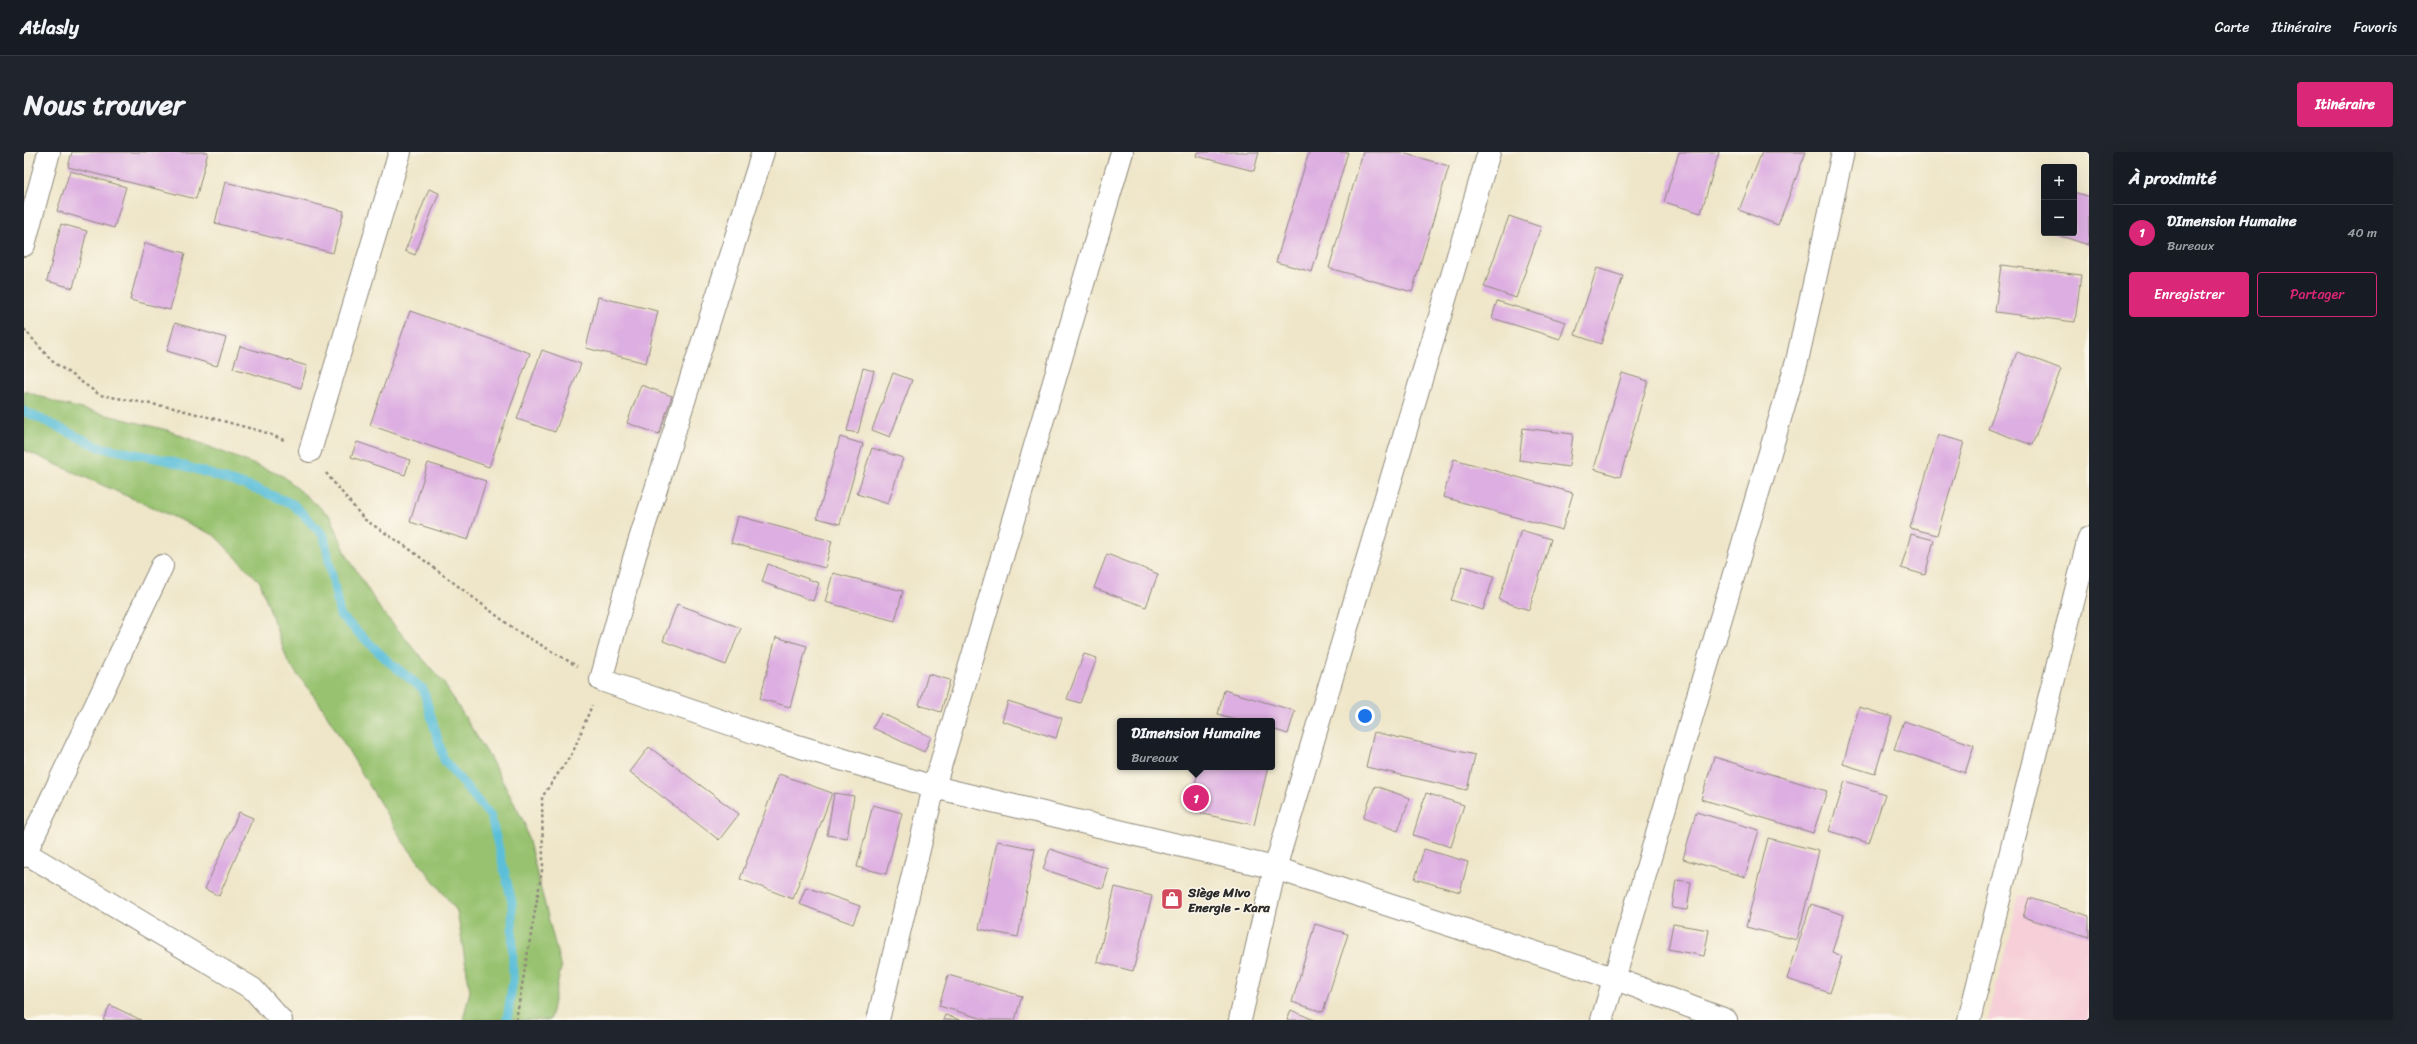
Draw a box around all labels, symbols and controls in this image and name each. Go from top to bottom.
text: Atlasly [20,11,79,44]
text: Carte [2215,15,2250,40]
text: Itinéraire [2272,15,2331,40]
text: Favoris [2353,15,2397,40]
text: Nous trouver [24,80,184,129]
button: Itinéraire [2297,82,2393,127]
text: À proximité [2129,163,2216,193]
map controls [2041,164,2077,236]
button: + [2041,164,2077,200]
button: − [2041,200,2077,236]
text: DImension Humaine [2167,208,2297,234]
text: 1 [2139,221,2145,244]
text: 40 m [2347,221,2377,244]
text: Bureaux [2167,234,2214,257]
button: Enregistrer [2129,272,2249,317]
button: Partager [2257,272,2377,317]
your location [1355,706,1375,726]
popup [1117,718,1275,770]
text: DImension Humaine [1131,720,1261,746]
text: Bureaux [1131,746,1179,769]
pin: 1 [1183,783,1209,813]
place label: Siège Mivo Energie - Kara [1187,881,1270,919]
shop icon: Siège Mivo Energie - Kara [1159,886,1185,912]

